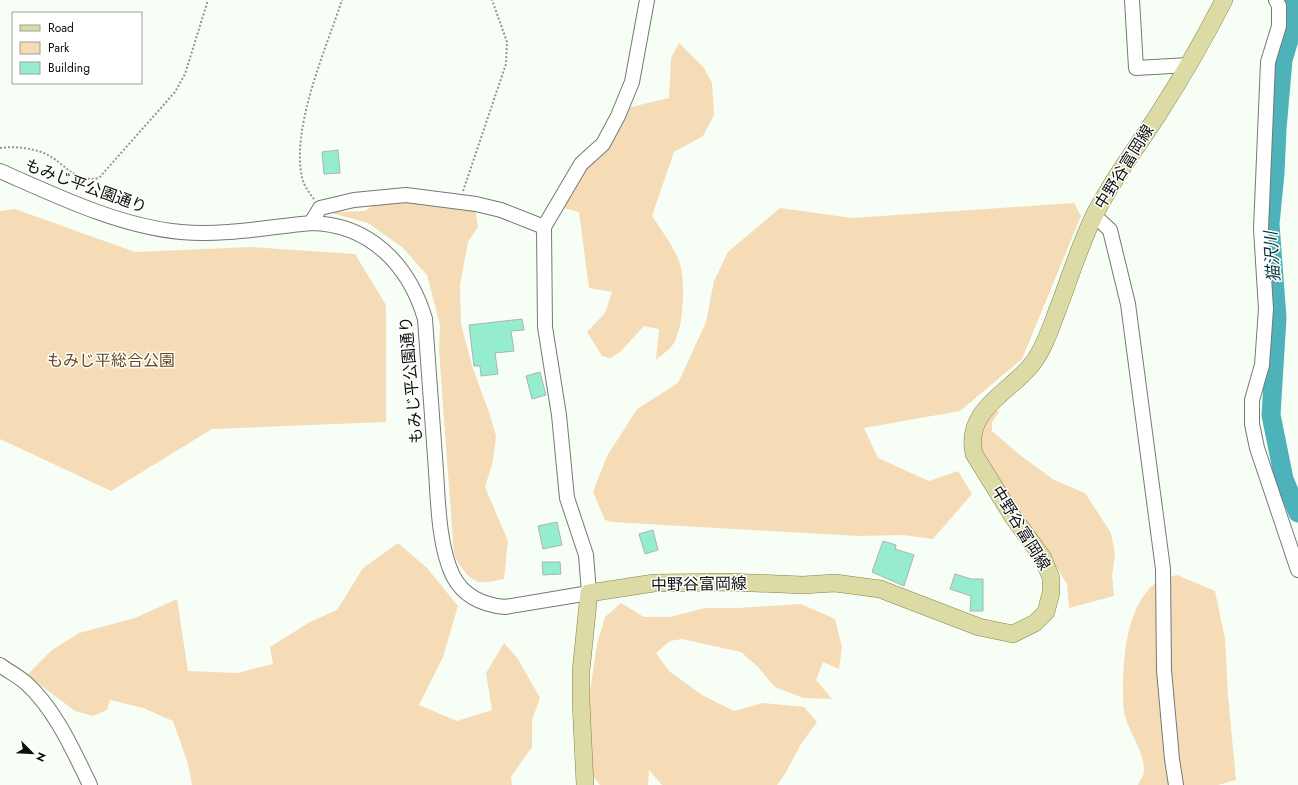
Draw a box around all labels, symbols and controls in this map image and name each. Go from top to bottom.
legend [12,12,142,84]
text: Road [48,19,74,37]
text: Park [48,39,70,57]
text: Building [48,59,90,77]
street label: 中野谷富岡線 [1089,120,1159,214]
street label: もみじ平公園通り [22,153,150,219]
water label: 猫沢川 [1258,229,1286,283]
street label: もみじ平公園通り [394,315,428,445]
park label: もみじ平総合公園 [47,349,175,372]
street label: 中野谷富岡線 [986,481,1056,575]
street label: 中野谷富岡線 [651,572,747,596]
north arrow [12,733,52,773]
text: N [32,750,50,764]

